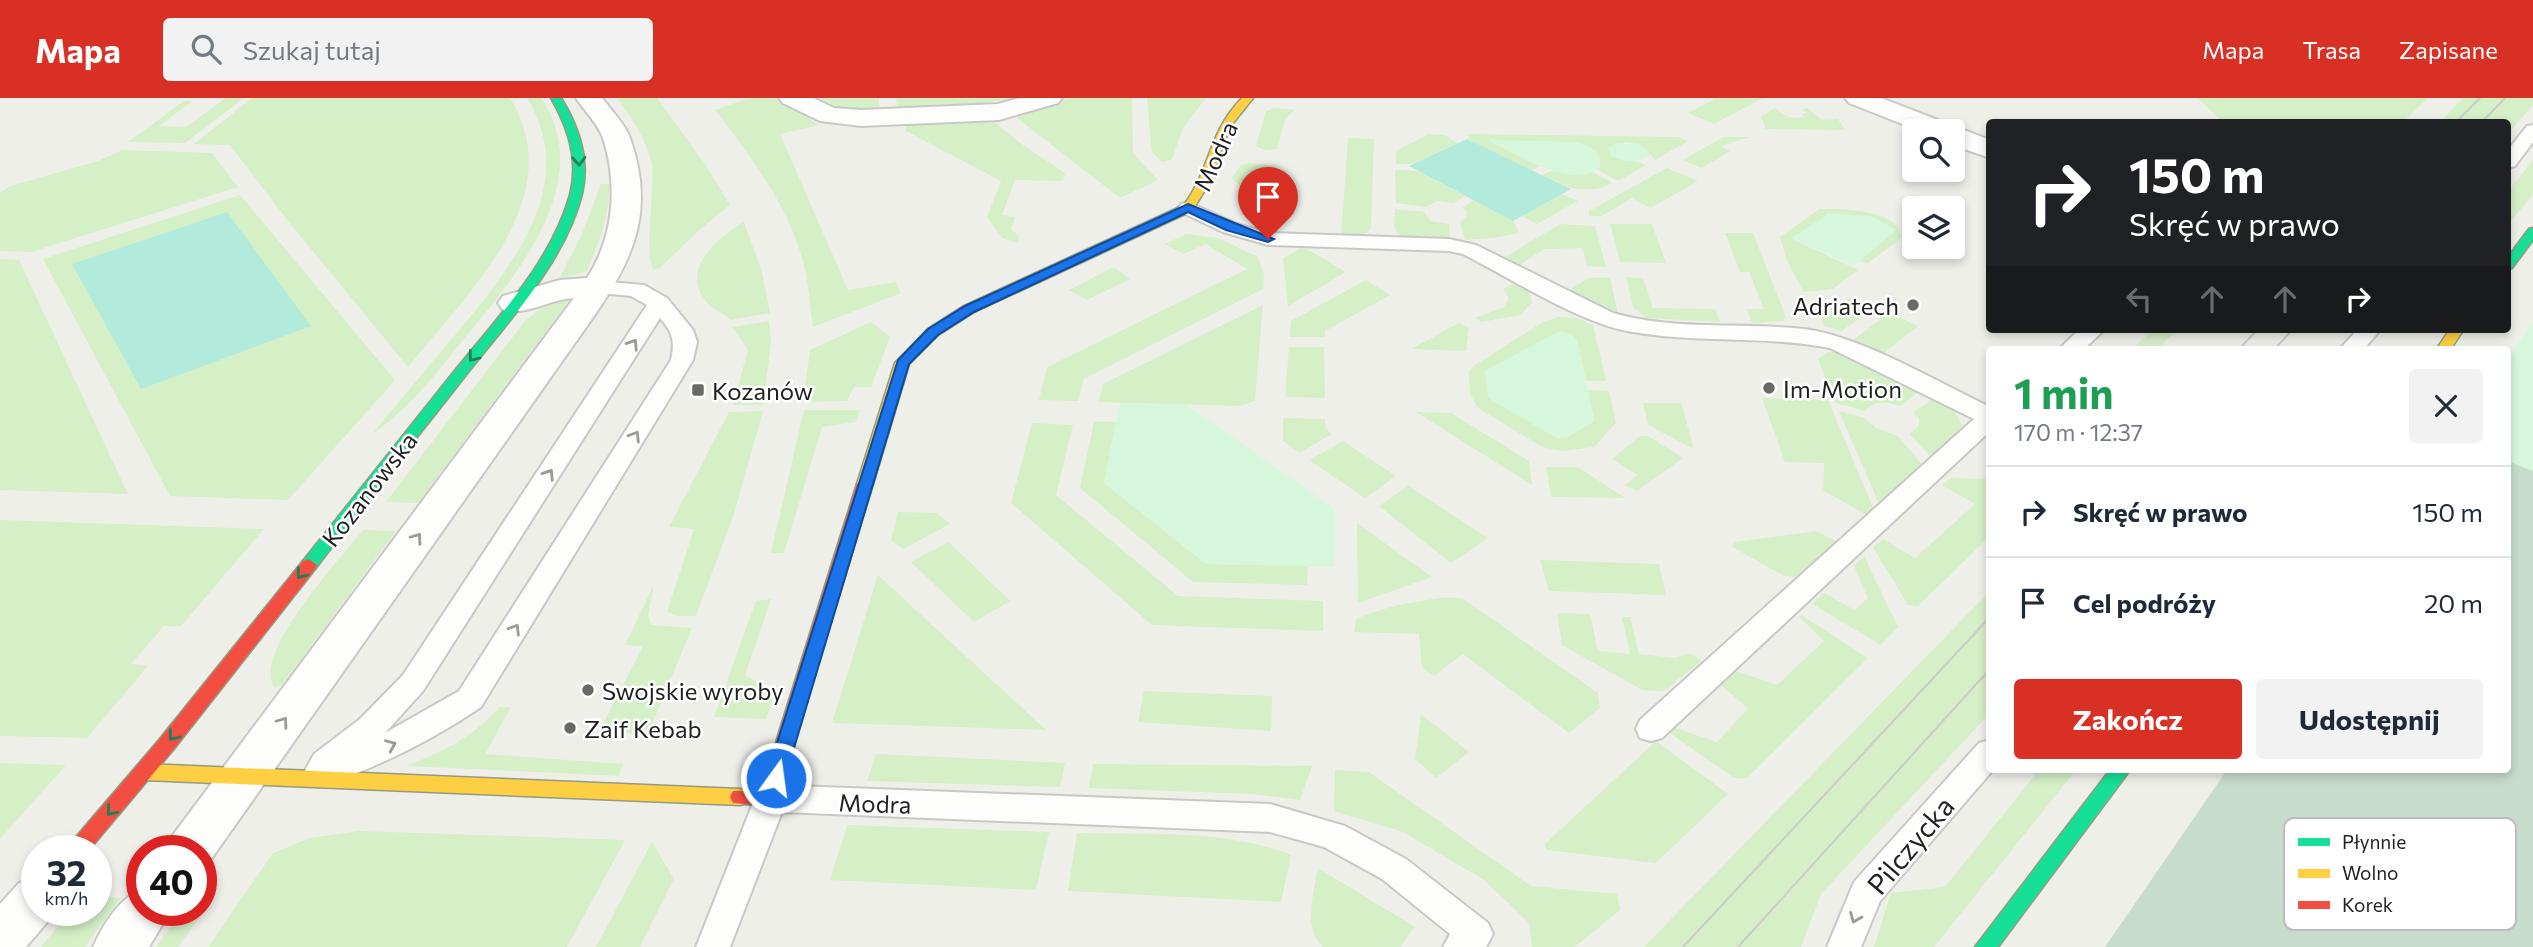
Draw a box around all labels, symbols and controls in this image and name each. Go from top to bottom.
search box [163,18,653,81]
text: Mapa [35,29,121,70]
icon: search [187,30,225,68]
text: Szukaj tutaj [243,34,381,65]
text: Mapa [2202,35,2264,64]
text: Trasa [2302,35,2361,64]
text: Zapisane [2399,35,2498,64]
street label: Modra [1187,117,1243,195]
map controls [1902,119,1965,259]
button: search [1902,119,1965,182]
text: 150 m [2129,143,2264,203]
icon: right [2014,147,2105,238]
one-way arrow [572,156,587,167]
pin [1238,167,1298,239]
icon: arrive [1249,178,1287,216]
button: layers [1902,196,1965,259]
text: Skręć w prawo [2129,203,2340,243]
icon: left [2120,280,2158,318]
icon: ahead [2193,280,2231,318]
icon: ahead [2266,280,2304,318]
icon: right [2339,280,2377,318]
place label: Adriatech [1793,291,1899,320]
marker: Adriatech [1905,297,1921,313]
one-way arrow [624,339,637,352]
one-way arrow [468,350,481,362]
text: 1 min [2014,366,2114,418]
button: close [2409,369,2483,443]
place label: Im-Motion [1783,374,1902,403]
place label: Kozanów [712,376,813,405]
marker: Im-Motion [1761,380,1777,396]
marker: Kozanów [690,382,706,398]
text: 170 m · 12:37 [2014,418,2143,446]
street label: Kozanowska [315,426,423,552]
one-way arrow [627,430,640,443]
one-way arrow [540,468,553,481]
icon: right [2014,493,2052,531]
text: Skręć w prawo [2073,496,2248,527]
text: 150 m [2412,496,2483,527]
one-way arrow [408,533,421,546]
one-way arrow [297,567,310,579]
icon: arrive [2014,584,2052,622]
text: Cel podróży [2073,587,2216,618]
text: 20 m [2424,587,2483,618]
one-way arrow [507,624,520,637]
place label: Swojskie wyroby [602,676,784,705]
button: Zakończ [2014,679,2242,759]
button: Udostępnij [2256,679,2483,759]
marker: Swojskie wyroby [580,682,596,698]
place label: Zaif Kebab [584,714,702,743]
one-way arrow [275,717,287,730]
marker: Zaif Kebab [562,720,578,736]
one-way arrow [169,728,182,740]
one-way arrow [384,740,396,754]
position arrow [739,741,813,815]
street label: Modra [838,787,912,819]
street label: Pilczycka [1859,789,1961,901]
one-way arrow [107,803,119,816]
legend [2284,818,2516,930]
text: Płynnie [2342,830,2406,853]
speed limit sign: 40 [126,835,217,926]
text: 32 [46,850,87,893]
text: Wolno [2342,861,2398,884]
text: km/h [45,887,88,909]
text: Korek [2342,893,2393,916]
one-way arrow [1850,912,1864,924]

